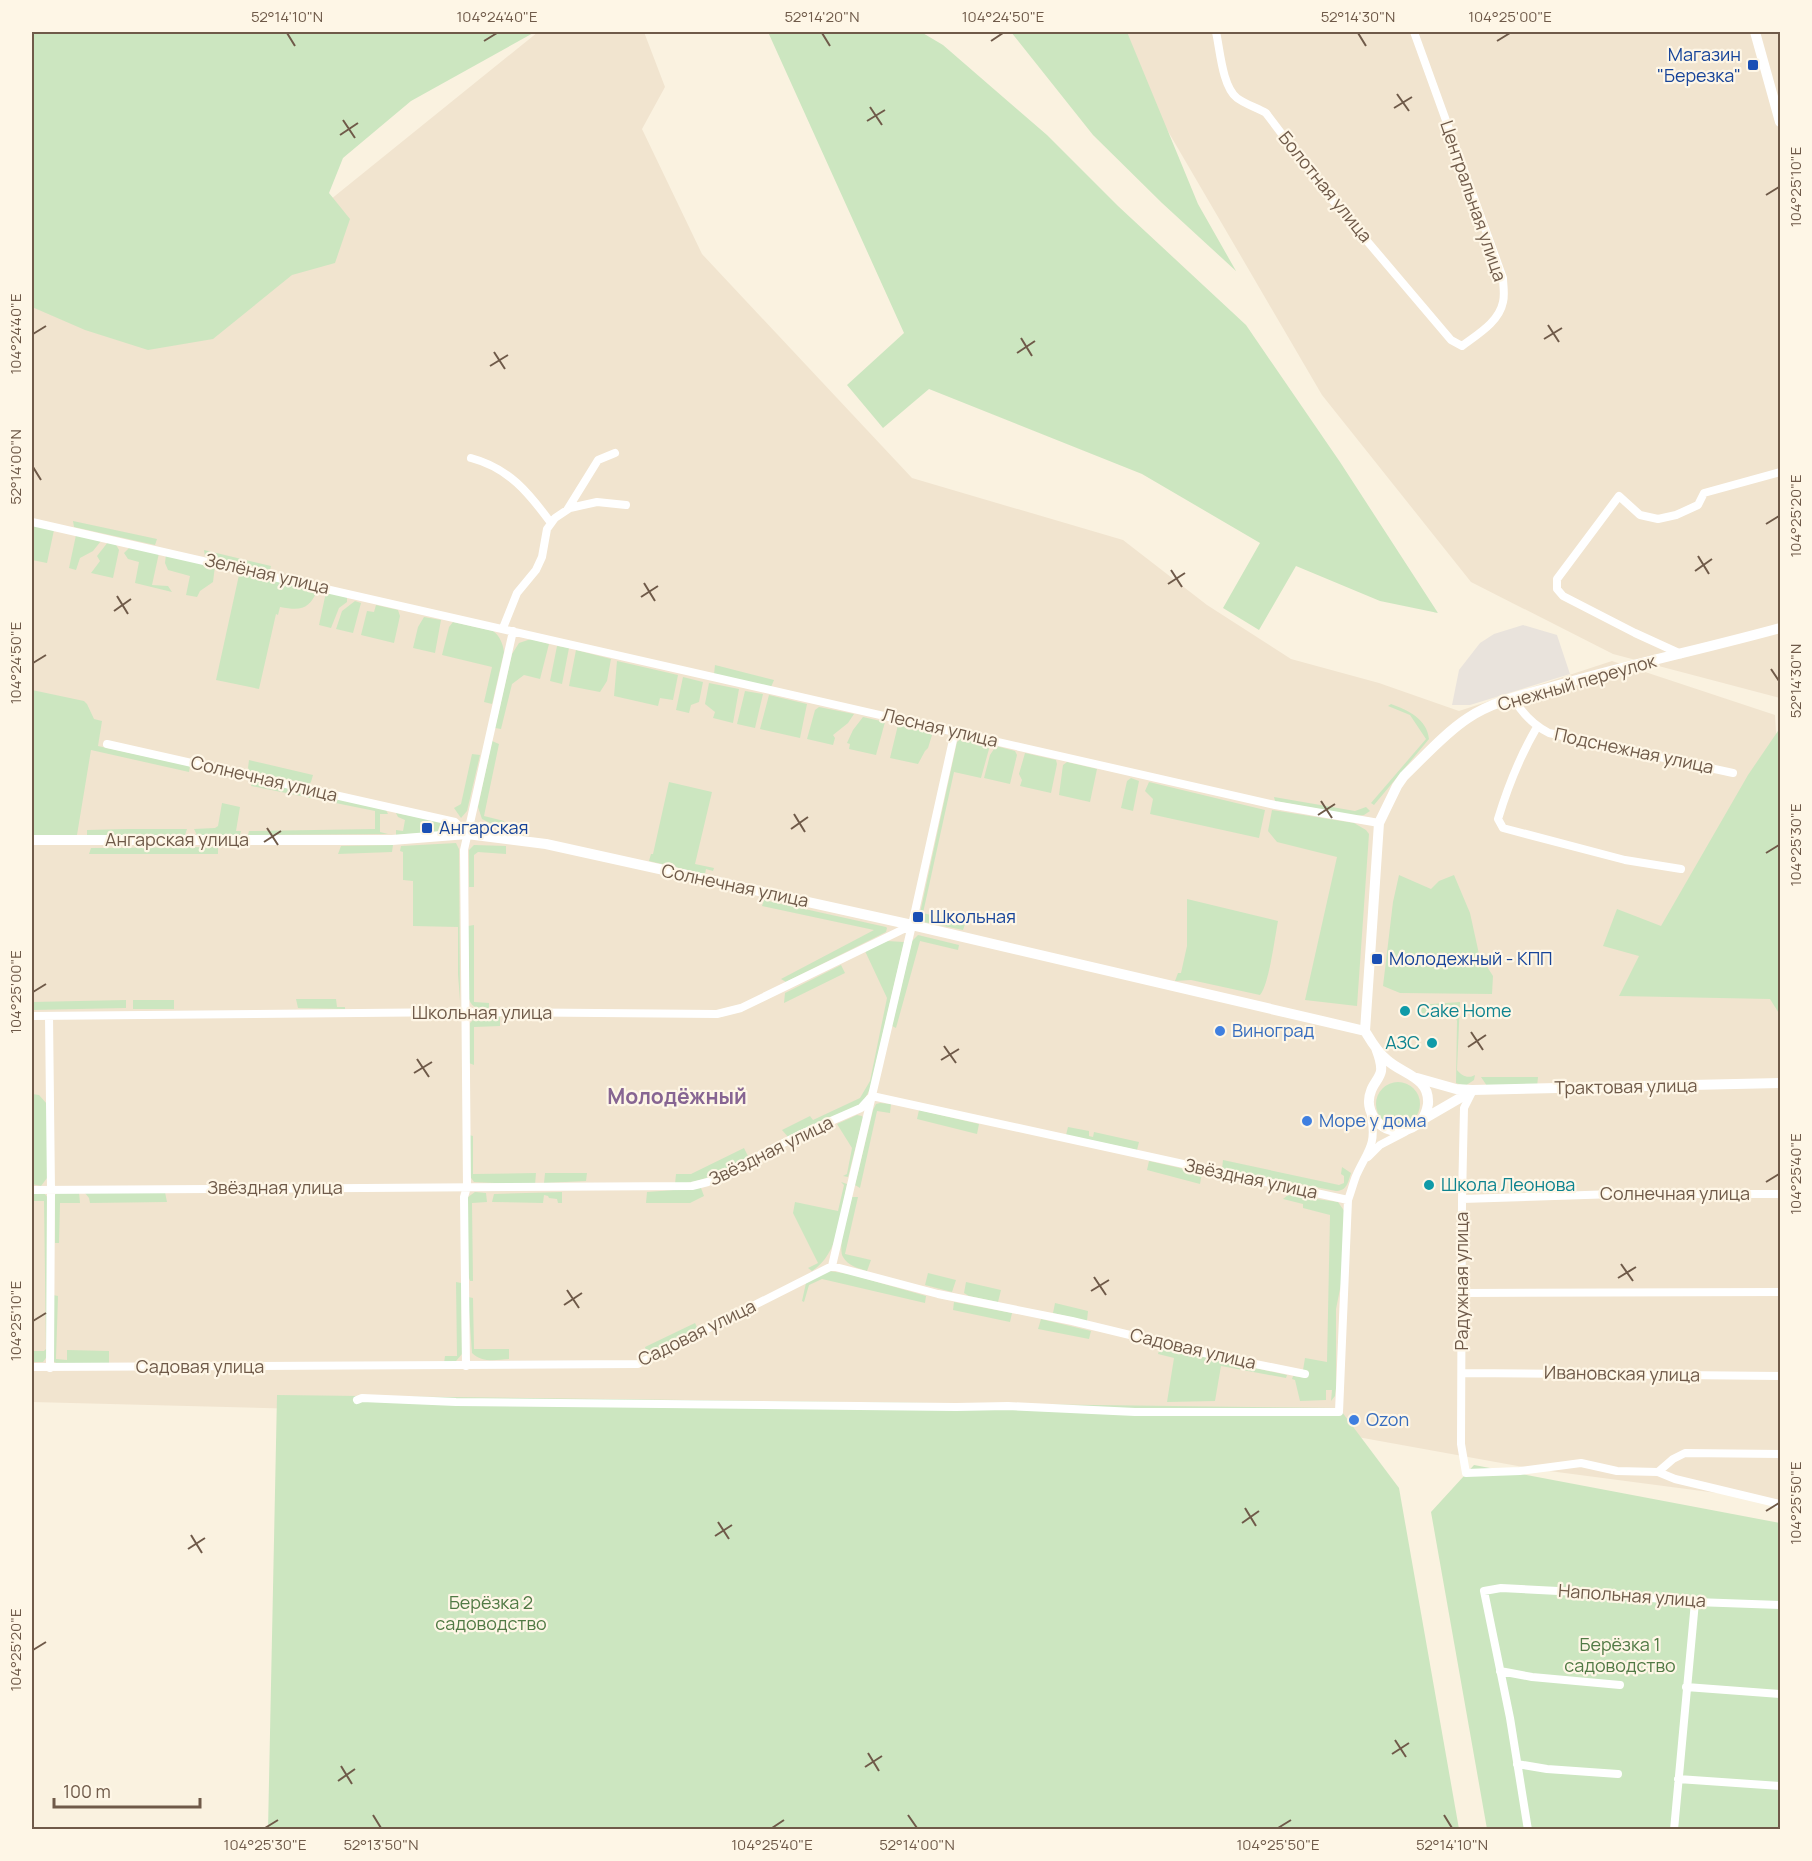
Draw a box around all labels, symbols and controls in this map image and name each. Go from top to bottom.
text: 52°14'10"N [251,6,323,27]
text: 104°24'40"E [456,6,538,27]
text: 52°14'20"N [785,6,859,27]
text: 104°24'50"E [962,6,1044,27]
text: 52°14'30"N [1321,6,1395,27]
text: 104°25'00"E [1468,6,1552,27]
place label: Магазин "Березка" [1657,42,1741,87]
marker: Магазин "Березка" [1746,58,1760,72]
street label: Центральная улица [1435,117,1513,284]
street label: Болотная улица [1274,126,1378,247]
text: 104°25'10"E [1785,147,1806,227]
text: 104°24'40"E [5,293,26,375]
text: 52°14'00"N [5,429,26,505]
text: 104°25'20"E [1785,474,1806,558]
street label: Зелёная улица [203,547,332,599]
text: 104°24'50"E [5,622,26,704]
text: 52°14'30"N [1785,644,1806,718]
street label: Снежный переулок [1495,648,1660,716]
street label: Лесная улица [880,702,1000,752]
street label: Подснежная улица [1552,721,1716,779]
street label: Солнечная улица [189,749,340,807]
text: 104°25'30"E [1785,804,1806,886]
place label: Ангарская [439,815,529,839]
marker: Ангарская [420,821,434,835]
street label: Ангарская улица [105,827,249,851]
street label: Солнечная улица [659,858,811,912]
place label: Школьная [930,904,1016,928]
marker: Школьная [911,910,925,924]
place label: Молодежный - КПП [1389,946,1553,970]
text: 104°25'00"E [5,950,26,1034]
marker: Молодежный - КПП [1370,952,1384,966]
place label: Cake Home [1417,998,1511,1022]
street label: Школьная улица [412,1000,552,1024]
marker: Cake Home [1398,1004,1412,1018]
place label: Виноград [1232,1018,1315,1042]
marker: Виноград [1213,1024,1227,1038]
place label: АЗС [1385,1030,1420,1054]
marker: АЗС [1425,1036,1439,1050]
street label: Трактовая улица [1554,1073,1698,1099]
district label: Молодёжный [607,1082,747,1110]
place label: Море у дома [1319,1108,1427,1132]
street label: Звёздная улица [704,1110,837,1191]
marker: Море у дома [1300,1114,1314,1128]
text: 104°25'40"E [1785,1133,1806,1215]
street label: Звёздная улица [1182,1152,1320,1204]
place label: Школа Леонова [1441,1172,1575,1196]
street label: Звёздная улица [207,1175,343,1199]
marker: Школа Леонова [1422,1178,1436,1192]
street label: Солнечная улица [1600,1181,1750,1205]
street label: Радужная улица [1449,1212,1473,1350]
text: 104°25'10"E [5,1281,26,1361]
street label: Садовая улица [634,1293,759,1371]
street label: Садовая улица [1128,1322,1258,1374]
street label: Садовая улица [136,1354,264,1378]
street label: Ивановская улица [1544,1360,1700,1386]
place label: Ozon [1366,1407,1409,1431]
marker: Ozon [1347,1413,1361,1427]
text: 104°25'50"E [1785,1461,1806,1545]
street label: Напольная улица [1557,1578,1707,1612]
park label: Берёзка 2 садоводство [435,1590,547,1635]
text: 104°25'20"E [5,1608,26,1692]
park label: Берёзка 1 садоводство [1564,1632,1676,1677]
scale bar [54,1771,200,1809]
text: 100 m [63,1779,111,1803]
text: 104°25'30"E [224,1834,306,1855]
text: 52°13'50"N [344,1834,418,1855]
text: 104°25'40"E [731,1834,813,1855]
text: 52°14'00"N [879,1834,955,1855]
text: 104°25'50"E [1236,1834,1320,1855]
text: 52°14'10"N [1416,1834,1488,1855]

